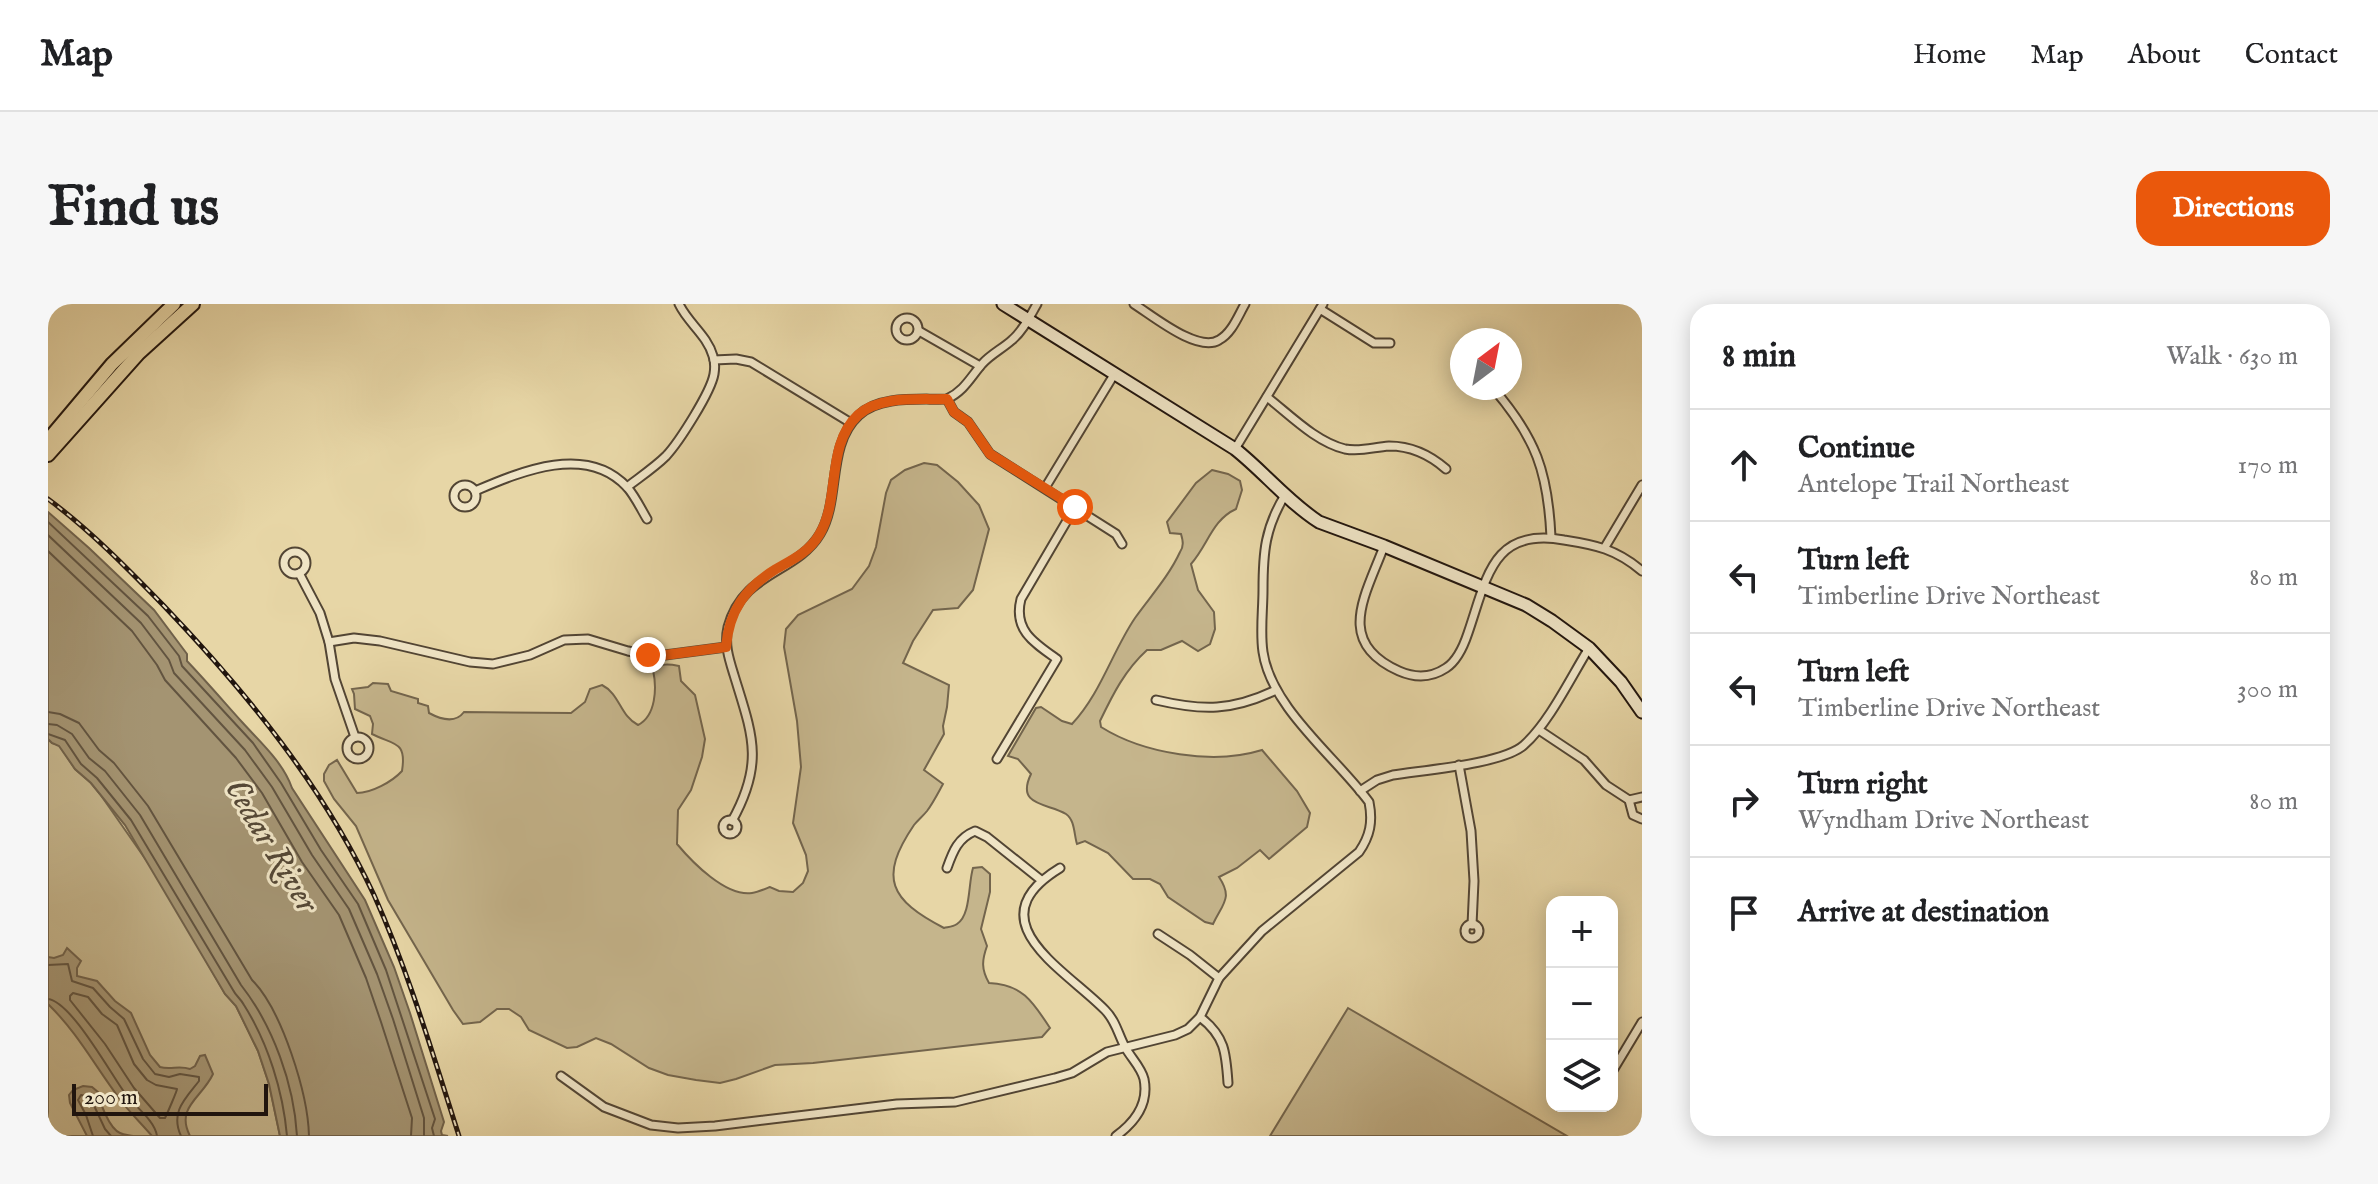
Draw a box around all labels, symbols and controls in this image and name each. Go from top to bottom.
text: Map [40,31,113,79]
text: Home [1913,38,1986,73]
text: Map [2030,38,2084,73]
text: About [2128,38,2201,73]
text: Contact [2245,38,2338,73]
button: Directions [2136,171,2330,246]
text: Find us [48,173,219,244]
north arrow [1450,328,1522,400]
text: 8 min [1722,335,1796,378]
text: Walk · 630 m [2166,340,2298,373]
text: Continue [1798,430,1915,468]
icon: ahead [1722,443,1766,487]
text: 170 m [2238,449,2298,482]
text: Antelope Trail Northeast [1798,468,2070,501]
route start [1057,489,1093,525]
text: Turn left [1798,542,1909,580]
icon: left [1722,555,1766,599]
text: 80 m [2249,561,2298,594]
text: Timberline Drive Northeast [1798,580,2100,613]
route end [630,637,666,673]
text: Turn left [1798,654,1909,692]
icon: left [1722,667,1766,711]
text: 300 m [2237,673,2298,706]
text: Timberline Drive Northeast [1798,692,2100,725]
text: Turn right [1798,766,1928,804]
water label: Cedar River [214,771,328,922]
icon: right [1722,779,1766,823]
text: 80 m [2249,785,2298,818]
text: Wyndham Drive Northeast [1798,804,2089,837]
icon: arrive [1722,891,1766,935]
text: Arrive at destination [1798,894,2049,932]
map controls [1546,896,1618,1112]
button: + [1546,896,1618,968]
button: − [1546,968,1618,1040]
button: layers [1546,1040,1618,1112]
scale bar [72,1080,268,1116]
text: 200 m [84,1084,138,1112]

